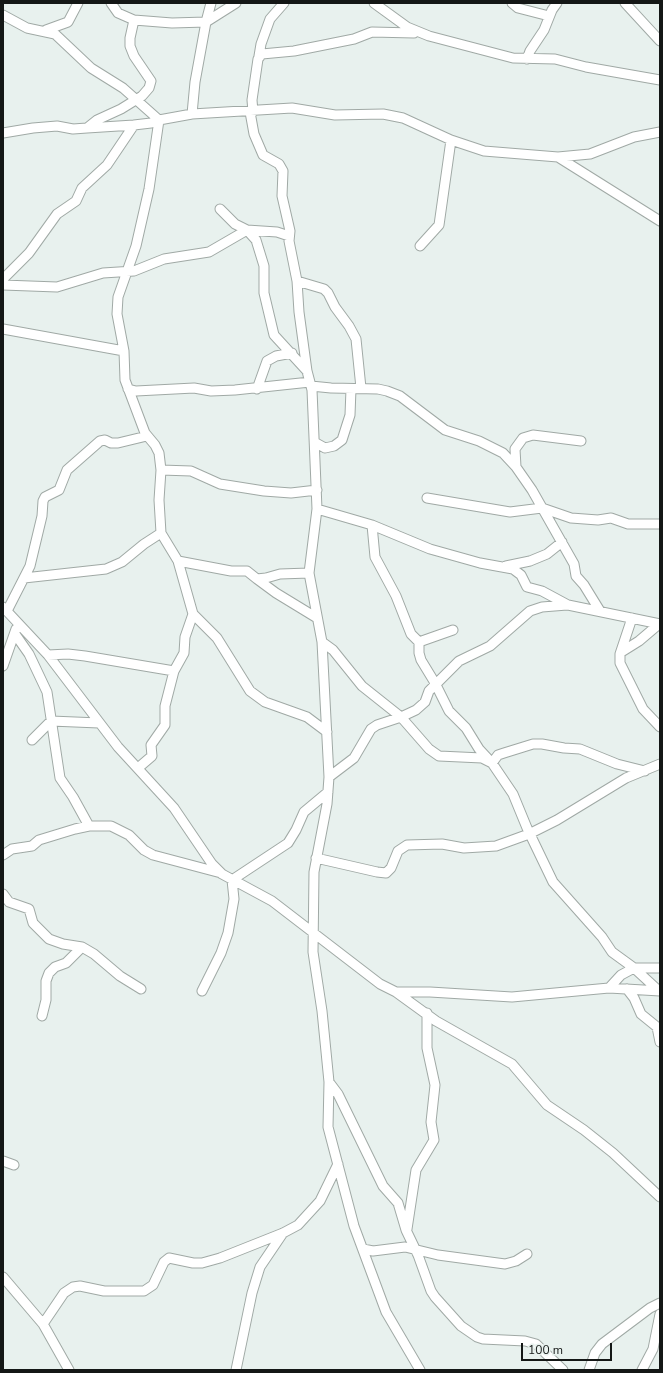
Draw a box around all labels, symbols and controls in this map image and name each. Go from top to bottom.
scale bar [523,1335,614,1361]
text: 100 m [528,1342,563,1358]

